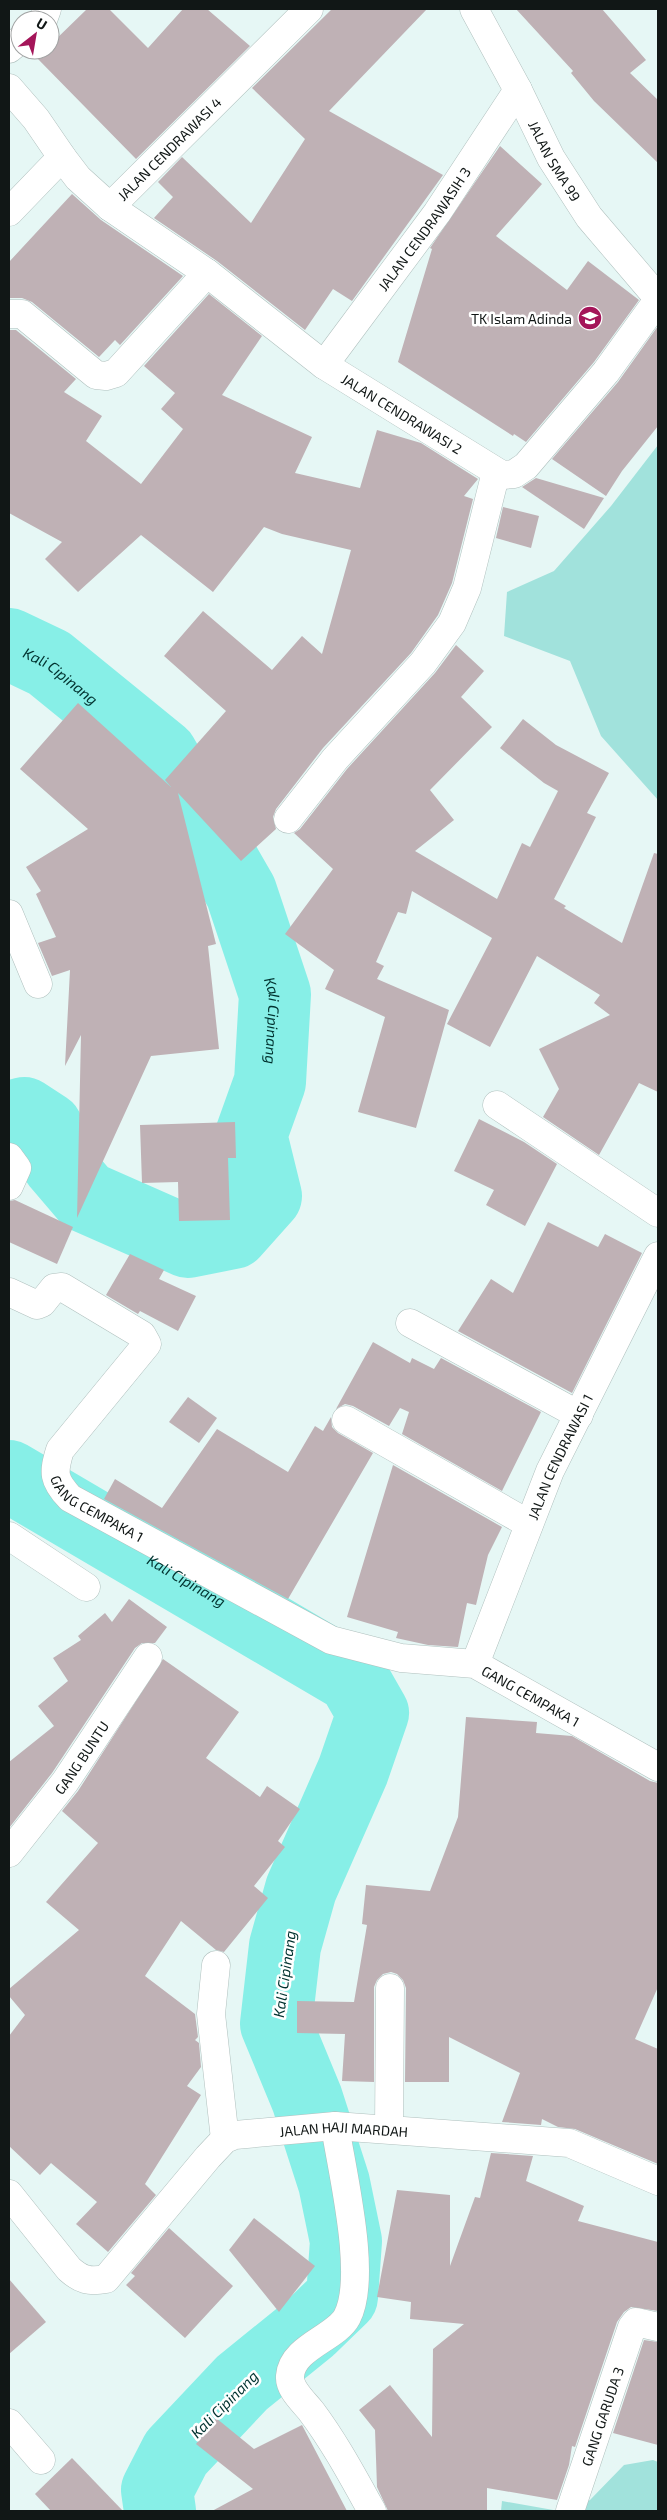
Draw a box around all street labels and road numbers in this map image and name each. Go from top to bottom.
street label: JALAN CENDRAWASI 4 [113,93,224,204]
street label: JALAN SMA 99 [526,118,585,204]
street label: JALAN CENDRAWASIH 3 [374,164,474,294]
street label: JALAN CENDRAWASI 2 [339,370,466,457]
street label: JALAN CENDRAWASI 1 [524,1391,596,1522]
street label: GANG CEMPAKA 1 [48,1473,146,1545]
street label: GANG CEMPAKA 1 [479,1661,583,1730]
street label: GANG BUNTU [50,1717,112,1797]
street label: JALAN HAJI MARDAH [279,2117,409,2140]
street label: GANG GARUDA 3 [577,2365,626,2468]

